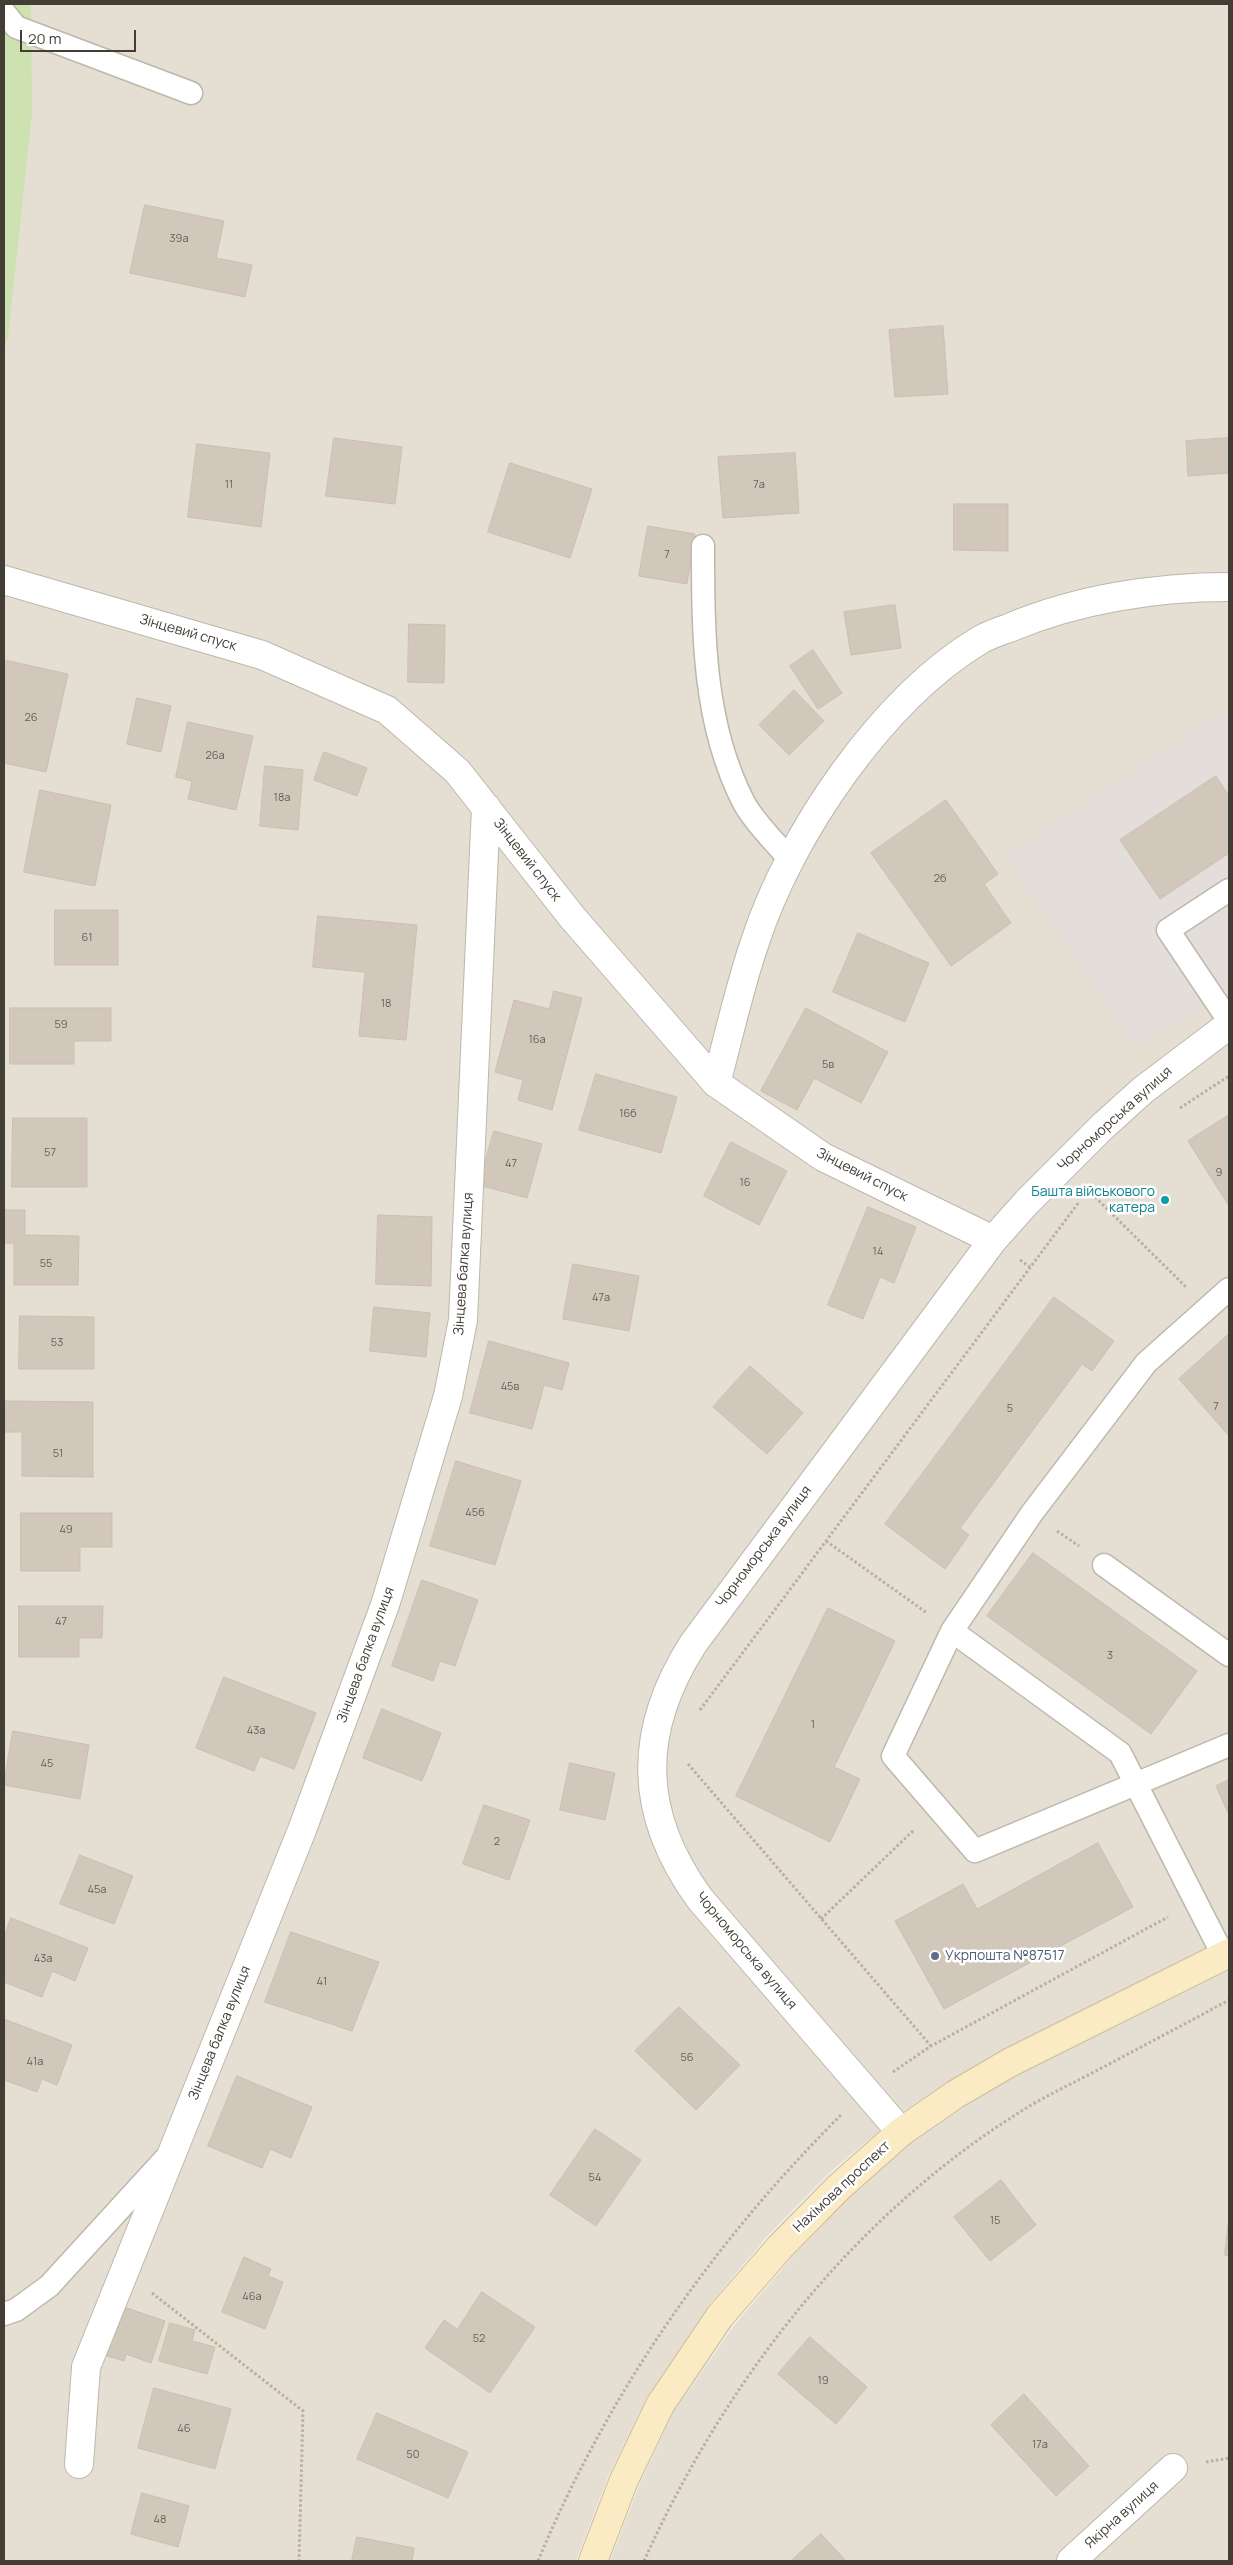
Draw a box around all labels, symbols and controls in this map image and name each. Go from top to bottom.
scale bar [22,20,139,52]
text: 20 m [28,28,61,49]
house number: 39а [169,232,189,246]
house number: 11 [225,478,233,492]
house number: 7а [753,478,765,492]
house number: 7 [664,548,670,562]
street label: Зінцевий спуск [137,611,239,655]
house number: 26 [24,711,38,725]
house number: 26а [205,749,225,763]
house number: 18а [274,791,290,805]
street label: Зінцевий спуск [489,815,565,905]
house number: 2б [934,872,946,886]
house number: 61 [82,931,92,945]
house number: 18 [381,997,391,1011]
house number: 59 [54,1018,68,1032]
house number: 16а [528,1033,546,1047]
house number: 5в [822,1058,834,1072]
street label: Чорноморська вулиця [1054,1063,1176,1175]
house number: 16б [619,1107,637,1121]
street label: Зінцевий спуск [813,1145,911,1205]
house number: 57 [44,1146,56,1160]
house number: 47 [505,1157,517,1171]
house number: 9 [1216,1166,1222,1180]
house number: 16 [739,1176,751,1190]
place label: Башта військового катера [1031,1184,1155,1216]
street label: Зінцева балка вулиця [451,1192,477,1336]
marker: Башта військового катера [1159,1194,1171,1206]
house number: 14 [873,1245,883,1259]
house number: 55 [40,1257,52,1271]
house number: 47а [592,1291,610,1305]
house number: 53 [51,1336,63,1350]
house number: 45в [501,1380,519,1394]
house number: 7 [1213,1400,1219,1414]
house number: 5 [1007,1402,1013,1416]
house number: 51 [53,1447,63,1461]
street label: Чорноморська вулиця [713,1483,815,1611]
house number: 45б [465,1506,485,1520]
house number: 49 [59,1523,73,1537]
street label: Зінцева балка вулиця [334,1585,398,1725]
house number: 47 [55,1615,67,1629]
house number: 3 [1107,1649,1113,1663]
house number: 1 [811,1718,815,1732]
house number: 43а [247,1724,265,1738]
house number: 45 [41,1757,53,1771]
house number: 2 [494,1835,500,1849]
house number: 45а [88,1883,106,1897]
street label: Чорноморська вулиця [692,1889,800,2013]
place label: Укрпошта №87517 [945,1948,1064,1964]
marker: Укрпошта №87517 [929,1950,941,1962]
house number: 43а [34,1952,52,1966]
street label: Зінцева балка вулиця [185,1963,255,2103]
house number: 41 [317,1975,327,1989]
house number: 56 [680,2051,694,2065]
house number: 41а [27,2055,43,2069]
street label: Нахімова проспект [790,2138,894,2236]
house number: 54 [589,2171,601,2185]
house number: 15 [990,2214,1000,2228]
house number: 46а [242,2290,262,2304]
house number: 52 [473,2332,485,2346]
house number: 19 [817,2374,829,2388]
house number: 46 [177,2422,191,2436]
house number: 17а [1032,2438,1048,2452]
house number: 50 [406,2448,420,2462]
street label: Якірна вулиця [1082,2478,1162,2552]
house number: 48 [154,2513,166,2527]

